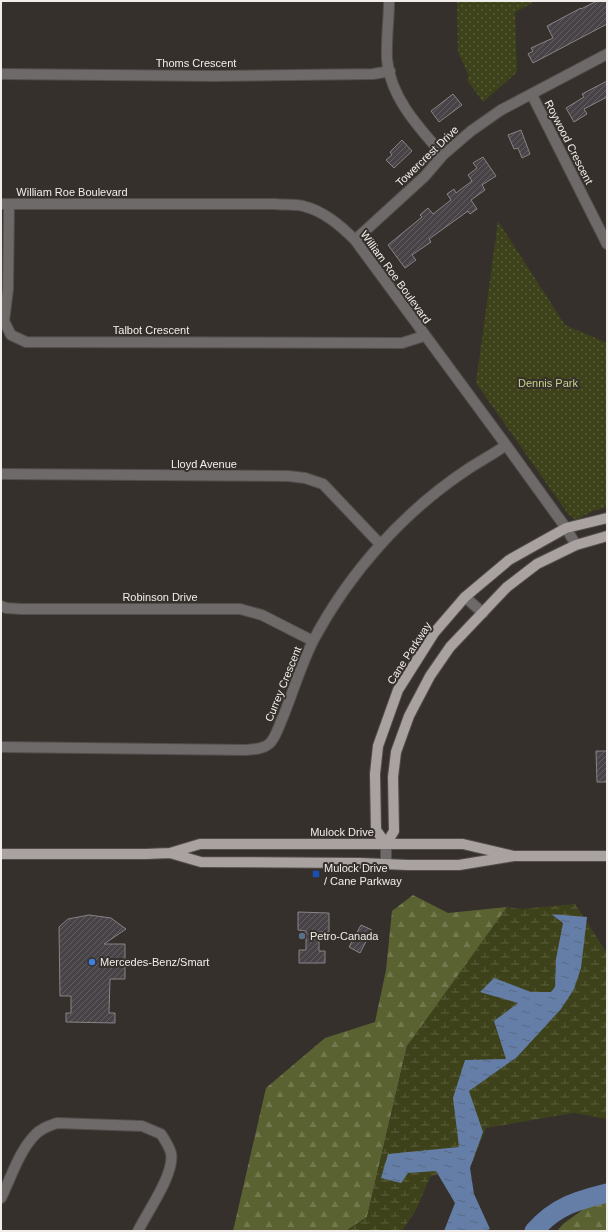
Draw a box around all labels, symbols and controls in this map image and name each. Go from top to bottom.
street label: Thoms Crescent [156,57,236,69]
street label: Roywood Crescent [543,98,595,186]
street label: Towercrest Drive [393,123,461,189]
street label: William Roe Boulevard [16,186,128,198]
street label: William Roe Boulevard [358,228,434,326]
street label: Talbot Crescent [113,324,189,336]
park label: Dennis Park [518,377,578,389]
street label: Lloyd Avenue [171,458,237,470]
street label: Robinson Drive [122,591,198,603]
street label: Cane Parkway [384,619,434,686]
street label: Currey Crescent [262,645,304,723]
street label: Mulock Drive [310,826,374,838]
place label: Mulock Drive / Cane Parkway [324,862,402,887]
marker: Mulock Drive / Cane Parkway [311,869,321,879]
place label: Petro-Canada [310,930,379,942]
marker: Petro-Canada [297,931,307,941]
place label: Mercedes-Benz/Smart [100,956,209,968]
marker: Mercedes-Benz/Smart [87,957,97,967]

